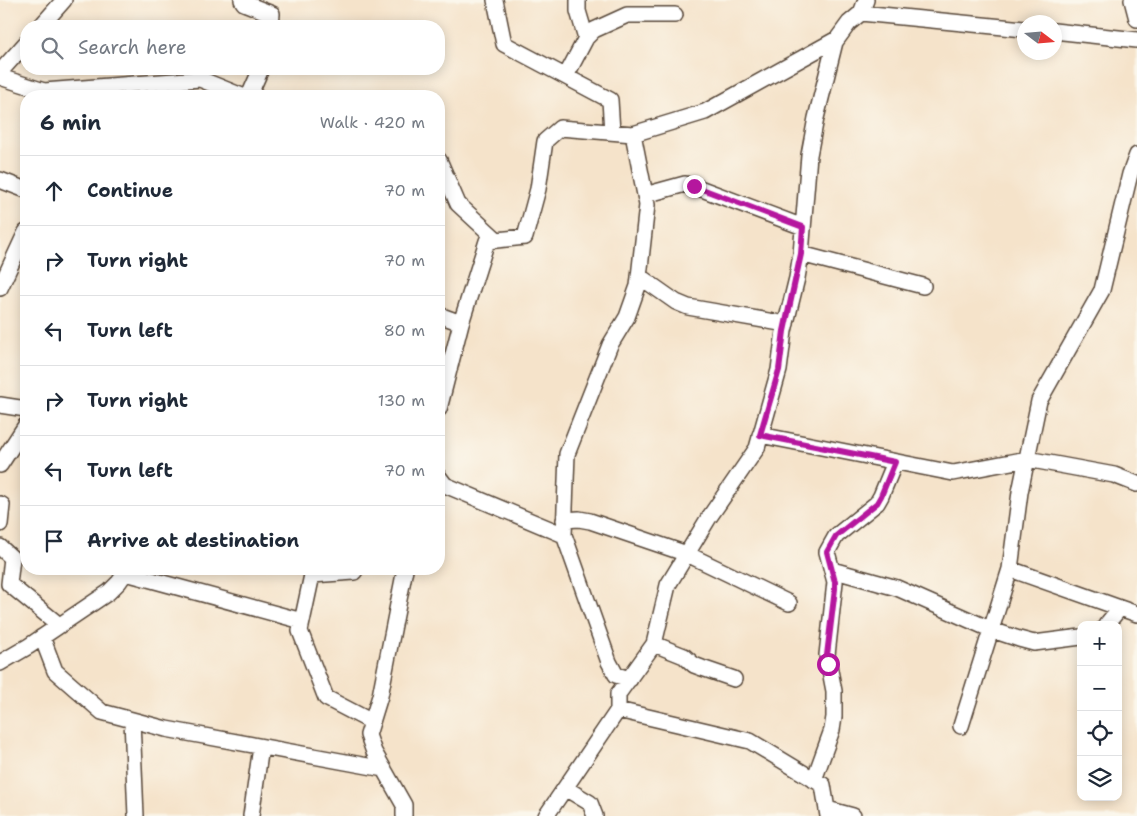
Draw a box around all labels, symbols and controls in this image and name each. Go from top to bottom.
north arrow [1017,15,1062,60]
search box [20,20,445,75]
icon: search [38,34,66,62]
text: Search here [78,35,187,60]
text: 6 min [40,109,101,137]
text: Walk · 420 m [320,112,425,133]
route end [683,175,706,198]
icon: ahead [40,177,68,205]
text: Continue [87,178,173,203]
text: 70 m [384,180,425,201]
icon: right [40,247,68,275]
text: Turn right [87,248,188,273]
text: 70 m [384,250,425,271]
icon: left [40,317,68,345]
text: Turn left [87,318,173,343]
text: 80 m [384,320,425,341]
icon: right [40,387,68,415]
text: Turn right [87,388,188,413]
text: 130 m [378,390,425,411]
icon: left [40,457,68,485]
text: Turn left [87,458,173,483]
text: 70 m [384,460,425,481]
icon: arrive [40,527,68,555]
text: Arrive at destination [87,528,299,553]
map controls [1077,621,1122,801]
button: + [1077,621,1122,666]
route start [817,653,840,676]
button: − [1077,666,1122,711]
button: locate [1077,711,1122,756]
button: layers [1077,756,1122,801]

